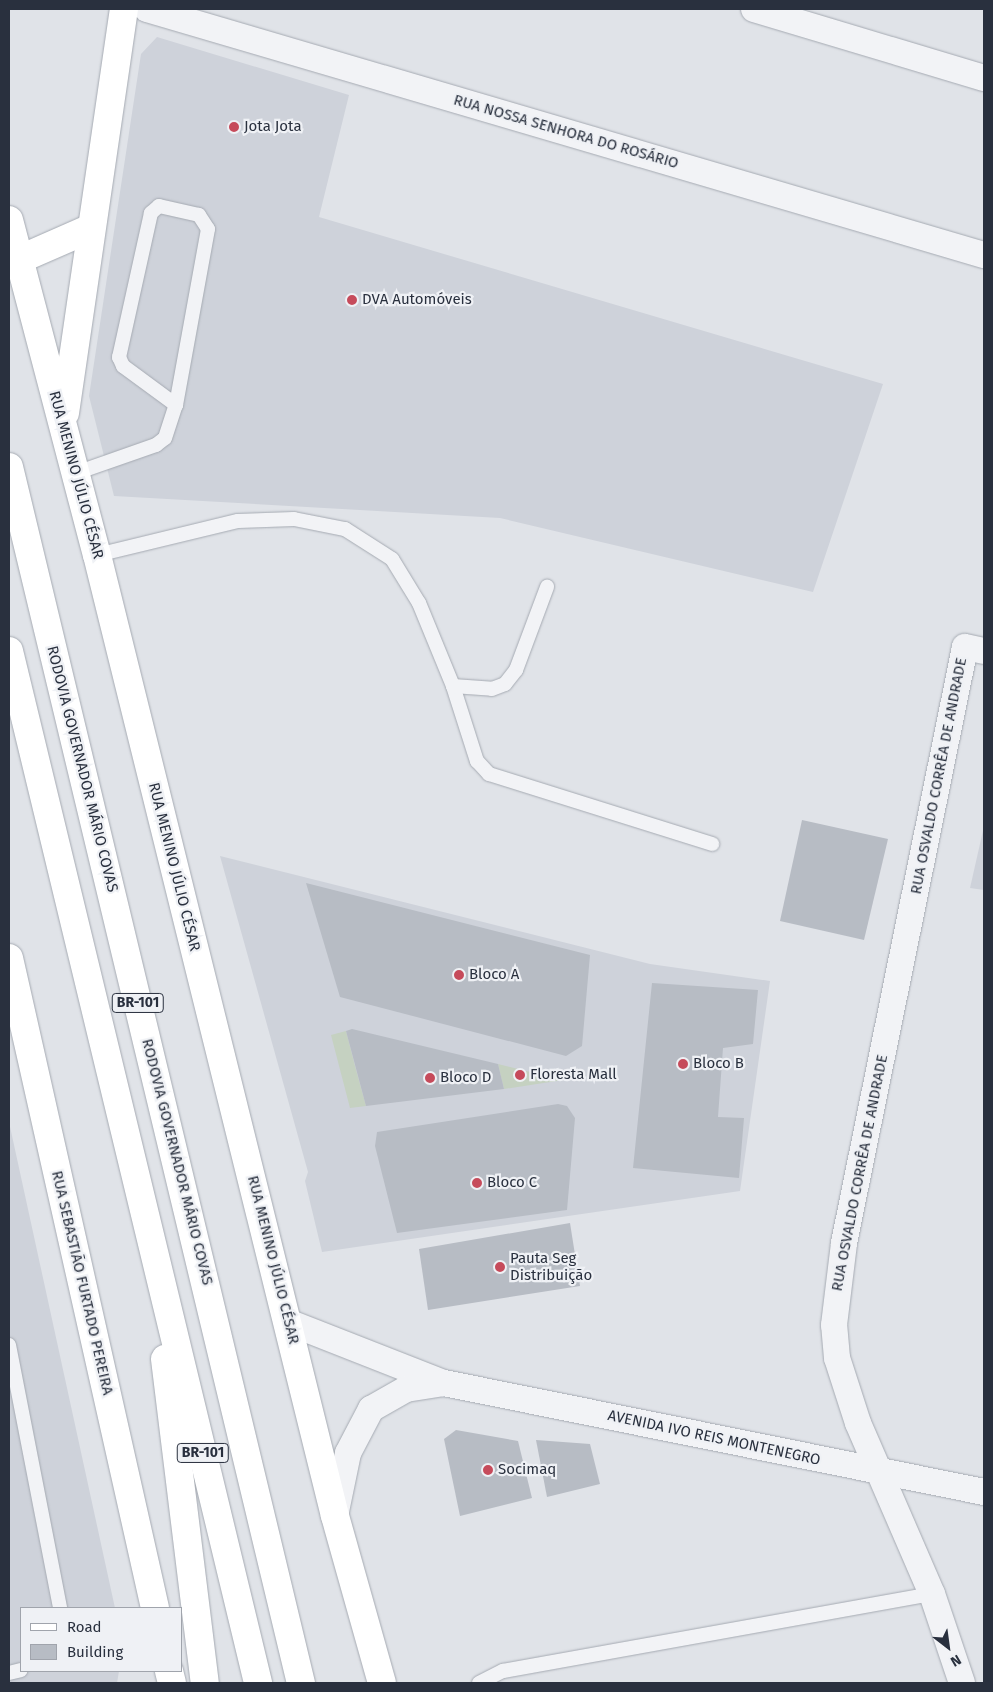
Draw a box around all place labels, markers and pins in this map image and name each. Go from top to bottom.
place label: Jota Jota [244,118,302,136]
marker: Jota Jota [228,121,240,133]
place label: DVA Automóveis [362,291,472,309]
marker: DVA Automóveis [346,294,358,306]
place label: Bloco A [469,966,519,984]
marker: Bloco A [453,969,465,981]
place label: Bloco B [693,1055,744,1073]
marker: Bloco B [677,1058,689,1070]
place label: Floresta Mall [530,1066,617,1084]
place label: Bloco D [440,1069,491,1087]
marker: Floresta Mall [514,1069,526,1081]
marker: Bloco D [424,1072,436,1084]
place label: Bloco C [487,1174,537,1192]
marker: Bloco C [471,1177,483,1189]
place label: Pauta Seg Distribuição [510,1249,592,1284]
marker: Pauta Seg Distribuição [494,1261,506,1273]
place label: Socimaq [498,1461,556,1479]
marker: Socimaq [482,1464,494,1476]

